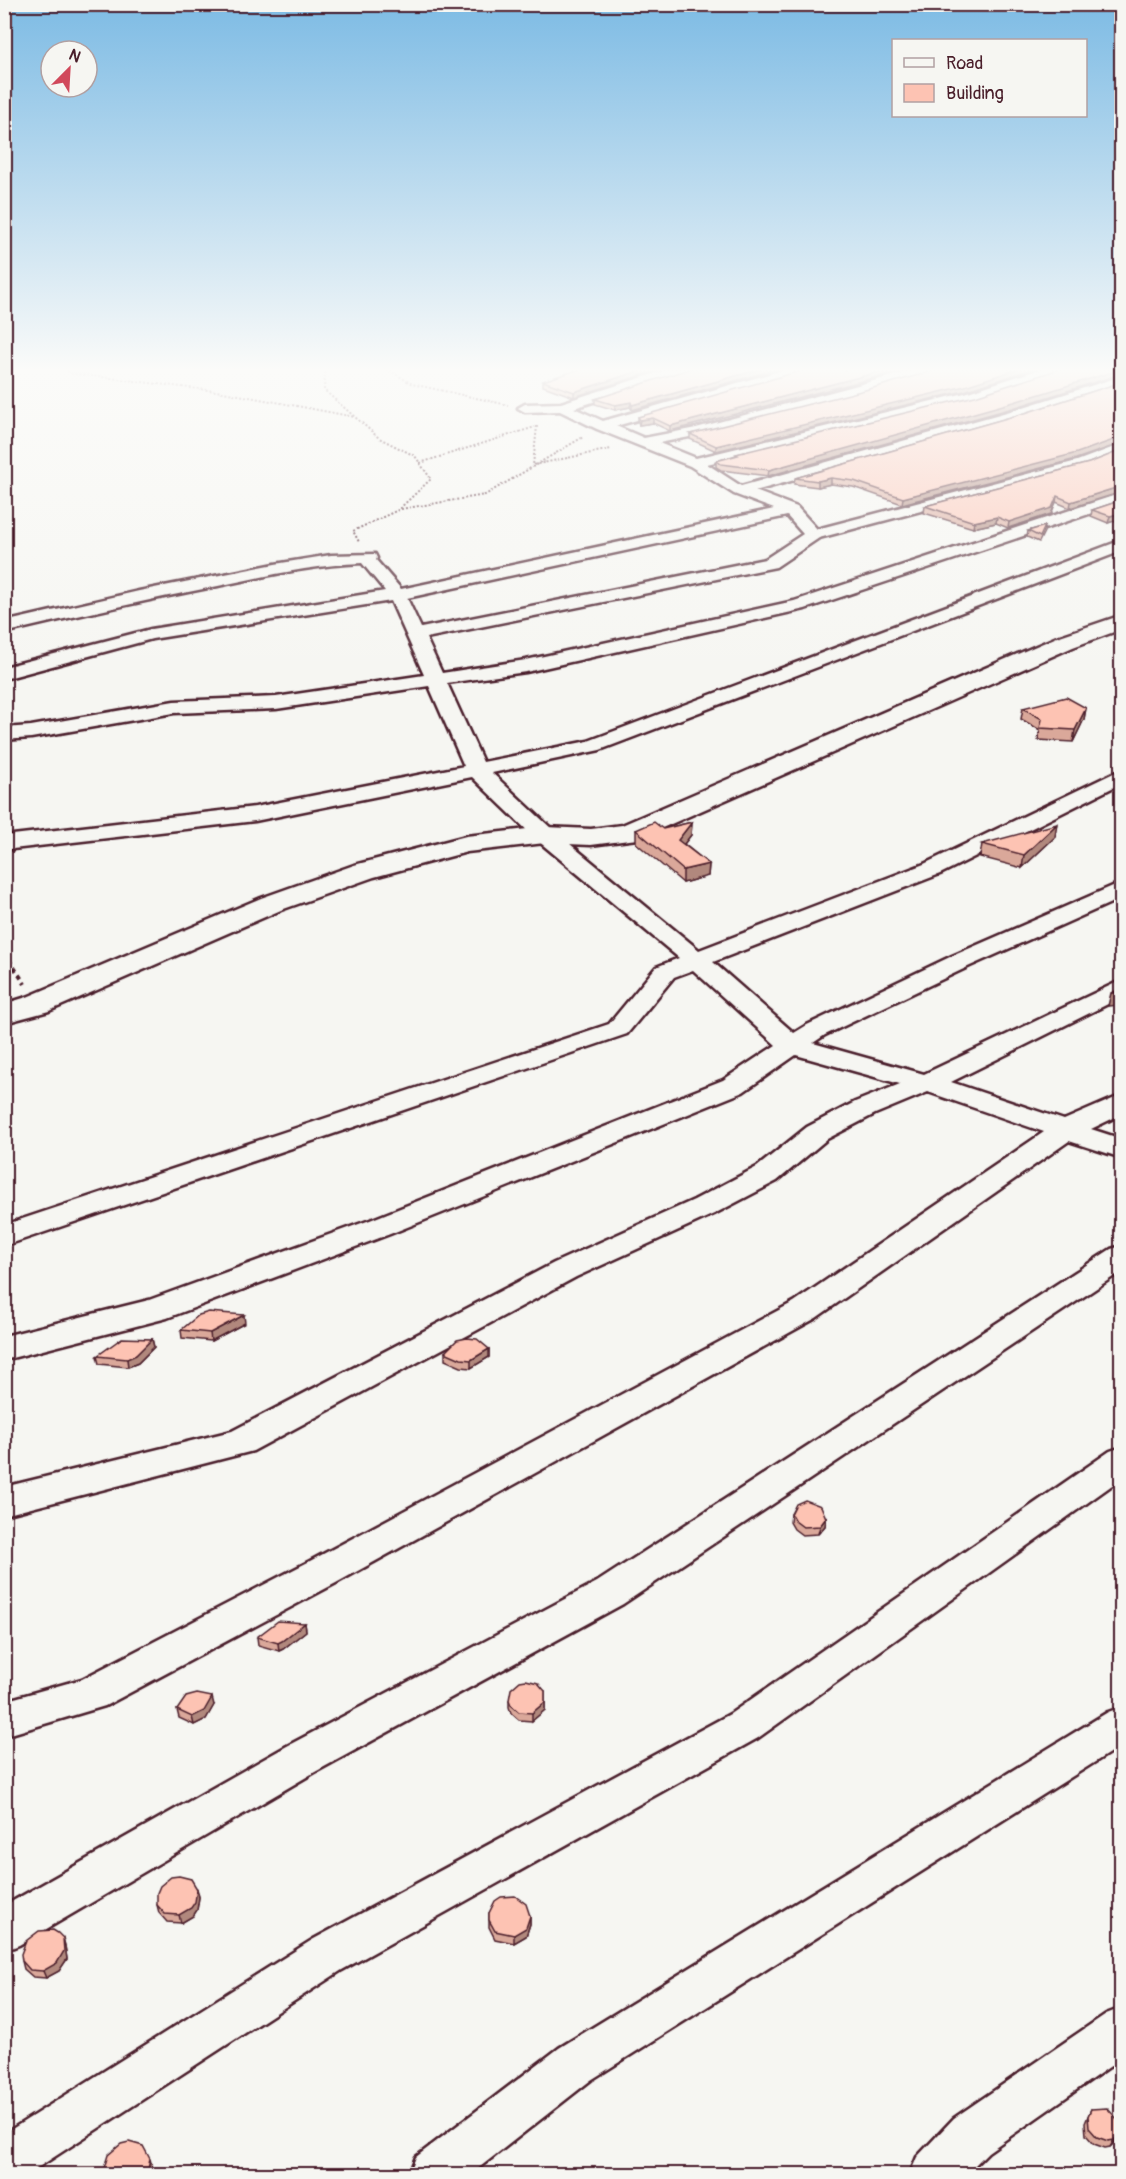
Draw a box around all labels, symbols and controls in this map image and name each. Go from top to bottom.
north arrow [39,39,99,99]
legend [892,39,1087,117]
text: N [66,45,84,68]
text: Road [946,52,983,75]
text: Building [946,82,1004,105]

